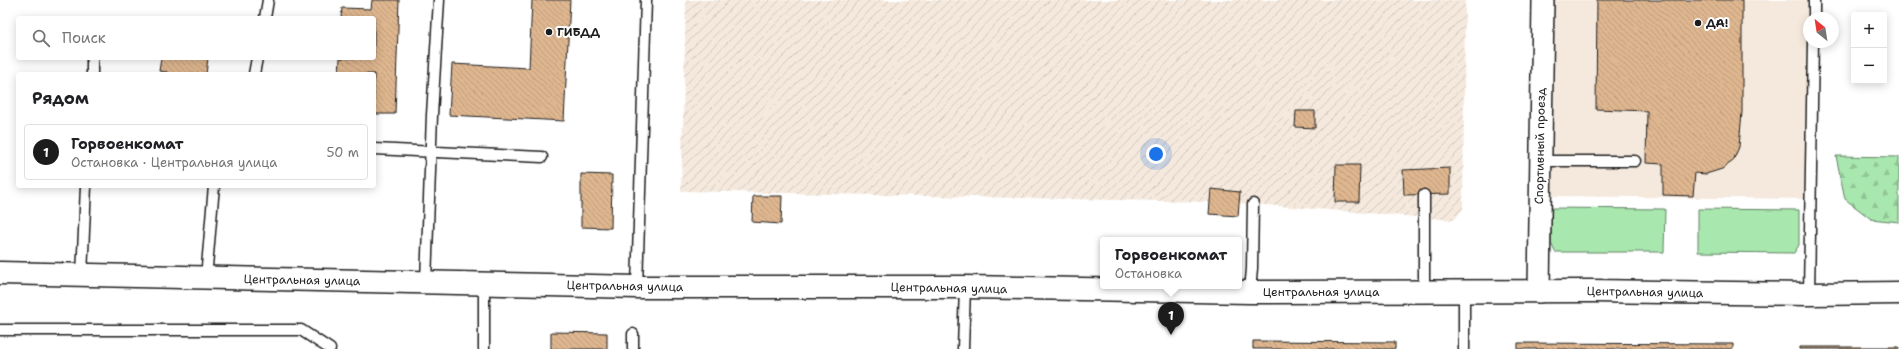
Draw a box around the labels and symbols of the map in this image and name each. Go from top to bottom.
north arrow [1803,12,1839,48]
place label: ДА! [1706,15,1728,31]
marker: ДА! [1693,18,1703,28]
place label: ГИБДД [557,24,600,40]
marker: ГИБДД [544,27,554,37]
street label: Спортивный проезд [1531,87,1549,204]
your location [1146,144,1166,164]
street label: Центральная улица [243,271,361,289]
street label: Центральная улица [566,277,684,295]
street label: Центральная улица [890,279,1008,297]
street label: Центральная улица [1586,283,1704,301]
street label: Центральная улица [1263,284,1380,300]
pin: 1 [1158,302,1184,335]

